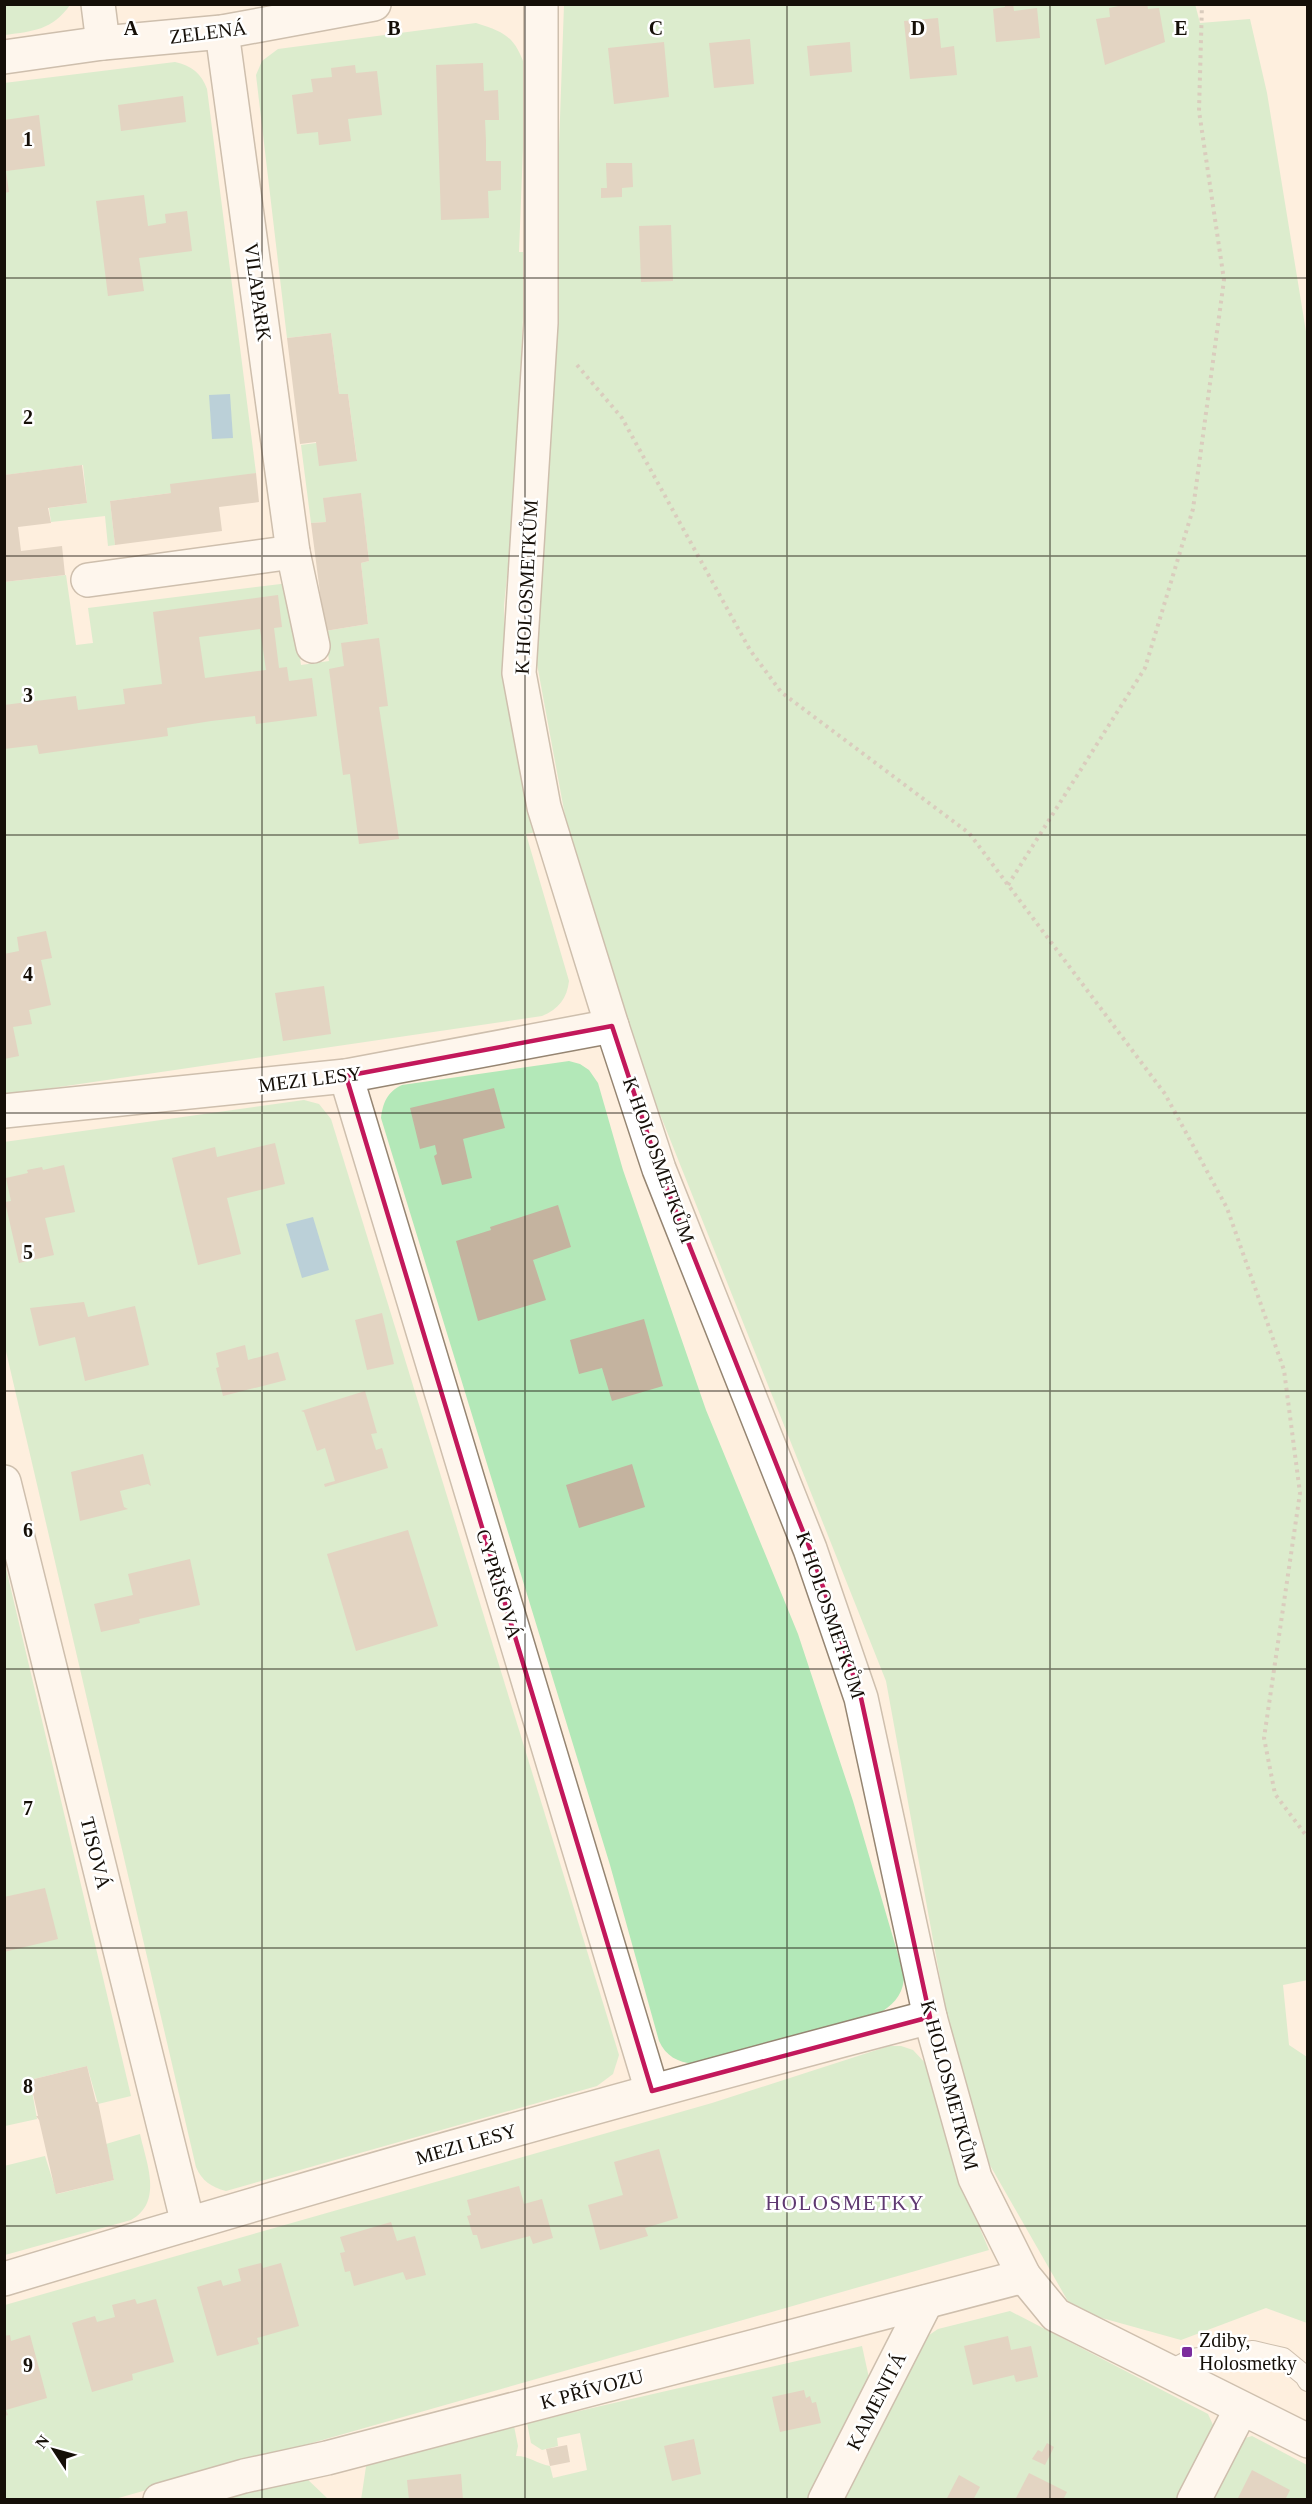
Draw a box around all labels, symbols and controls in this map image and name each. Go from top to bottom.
street label: ZELENÁ [168,16,248,48]
text: A [124,17,139,39]
text: B [387,17,401,39]
text: C [649,17,663,39]
text: D [911,17,925,39]
text: E [1174,17,1188,39]
text: 1 [23,128,33,150]
street label: VILAPARK [240,241,276,343]
text: 2 [23,406,33,428]
street label: K HOLOSMETKŮM [509,499,542,675]
text: 3 [23,684,33,706]
text: 4 [23,963,33,985]
street label: MEZI LESY [257,1062,363,1096]
street label: K HOLOSMETKŮM [619,1074,700,1246]
text: 5 [23,1241,33,1263]
text: 6 [23,1519,33,1541]
street label: CYPŘIŠOVÁ [472,1526,527,1642]
street label: K HOLOSMETKŮM [792,1528,871,1702]
text: 7 [23,1797,33,1819]
street label: TISOVÁ [76,1815,116,1892]
street label: K HOLOSMETKŮM [917,1997,984,2173]
text: 8 [23,2075,33,2097]
street label: MEZI LESY [413,2119,519,2169]
district label: HOLOSMETKY [765,2191,925,2215]
place label: Zdiby, Holosmetky [1199,2329,1297,2375]
marker: Zdiby, Holosmetky [1180,2345,1194,2359]
street label: KAMENITÁ [842,2348,910,2454]
text: 9 [23,2354,33,2376]
street label: K PŘÍVOZU [538,2365,647,2413]
north arrow [24,2420,84,2480]
text: N [32,2431,53,2451]

